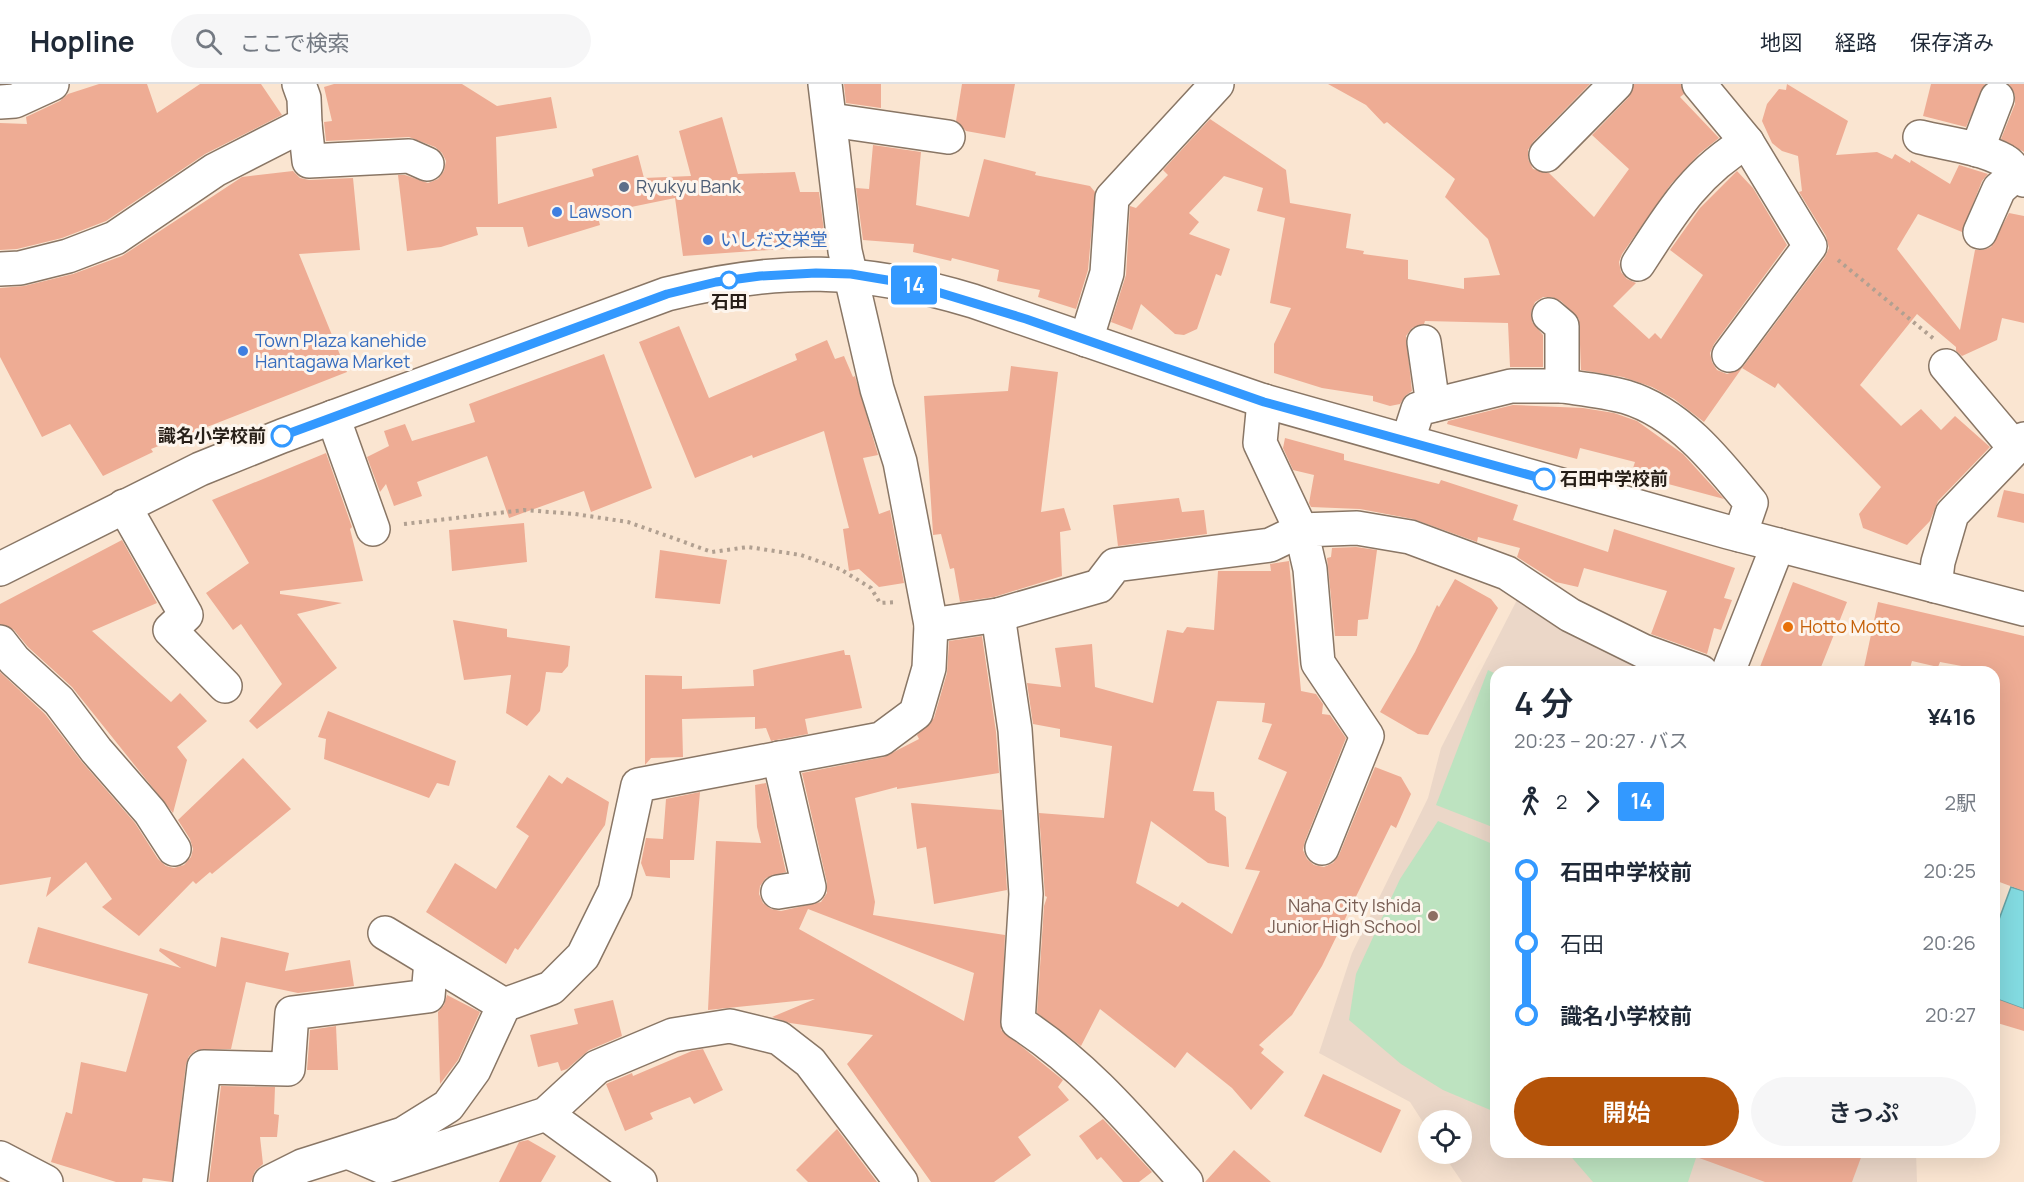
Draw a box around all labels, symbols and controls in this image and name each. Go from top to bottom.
search box [171,14,591,68]
text: Hopline [30,22,135,60]
icon: search [192,25,225,58]
text: ここで検索 [240,28,350,58]
text: 地図 [1760,28,1802,56]
text: 経路 [1835,28,1877,56]
text: 保存済み [1910,28,1994,56]
place label: Ryukyu Bank [636,174,742,198]
marker: Ryukyu Bank [617,180,631,194]
place label: Lawson [569,199,632,223]
marker: Lawson [550,205,564,219]
place label: いしだ文栄堂 [720,227,828,251]
marker: いしだ文栄堂 [701,233,715,247]
line badge: 14 [887,266,941,304]
marker: 石田 [720,271,738,289]
text: 14 [903,271,925,299]
place label: 石田 [711,289,747,313]
place label: Town Plaza kanehide Hantagawa Market [255,328,427,373]
marker: Town Plaza kanehide Hantagawa Market [236,344,250,358]
place label: 識名小学校前 [158,423,266,447]
marker: 識名小学校前 [271,425,293,447]
place label: 石田中学校前 [1560,466,1668,490]
marker: 石田中学校前 [1533,468,1555,490]
place label: Hotto Motto [1800,614,1900,638]
marker: Hotto Motto [1781,620,1795,634]
text: 4 分 [1514,680,1573,725]
text: ¥416 [1927,702,1976,732]
text: 20:23 – 20:27 · バス [1514,727,1688,754]
icon: walk [1514,785,1547,818]
icon: forward [1576,785,1609,818]
text: 14 [1630,787,1652,815]
text: 2 [1556,788,1567,815]
text: 2駅 [1945,789,1976,816]
text: 石田中学校前 [1560,857,1692,887]
text: 20:25 [1923,857,1976,884]
place label: Naha City Ishida Junior High School [1268,893,1421,938]
marker: Naha City Ishida Junior High School [1426,909,1440,923]
text: 石田 [1560,929,1604,959]
text: 20:26 [1923,929,1976,956]
text: 識名小学校前 [1560,1001,1692,1031]
text: 20:27 [1925,1001,1976,1028]
button: 開始 [1514,1077,1739,1146]
button: きっぷ [1751,1077,1976,1146]
map controls [1418,1110,1472,1164]
button: locate [1418,1110,1472,1164]

